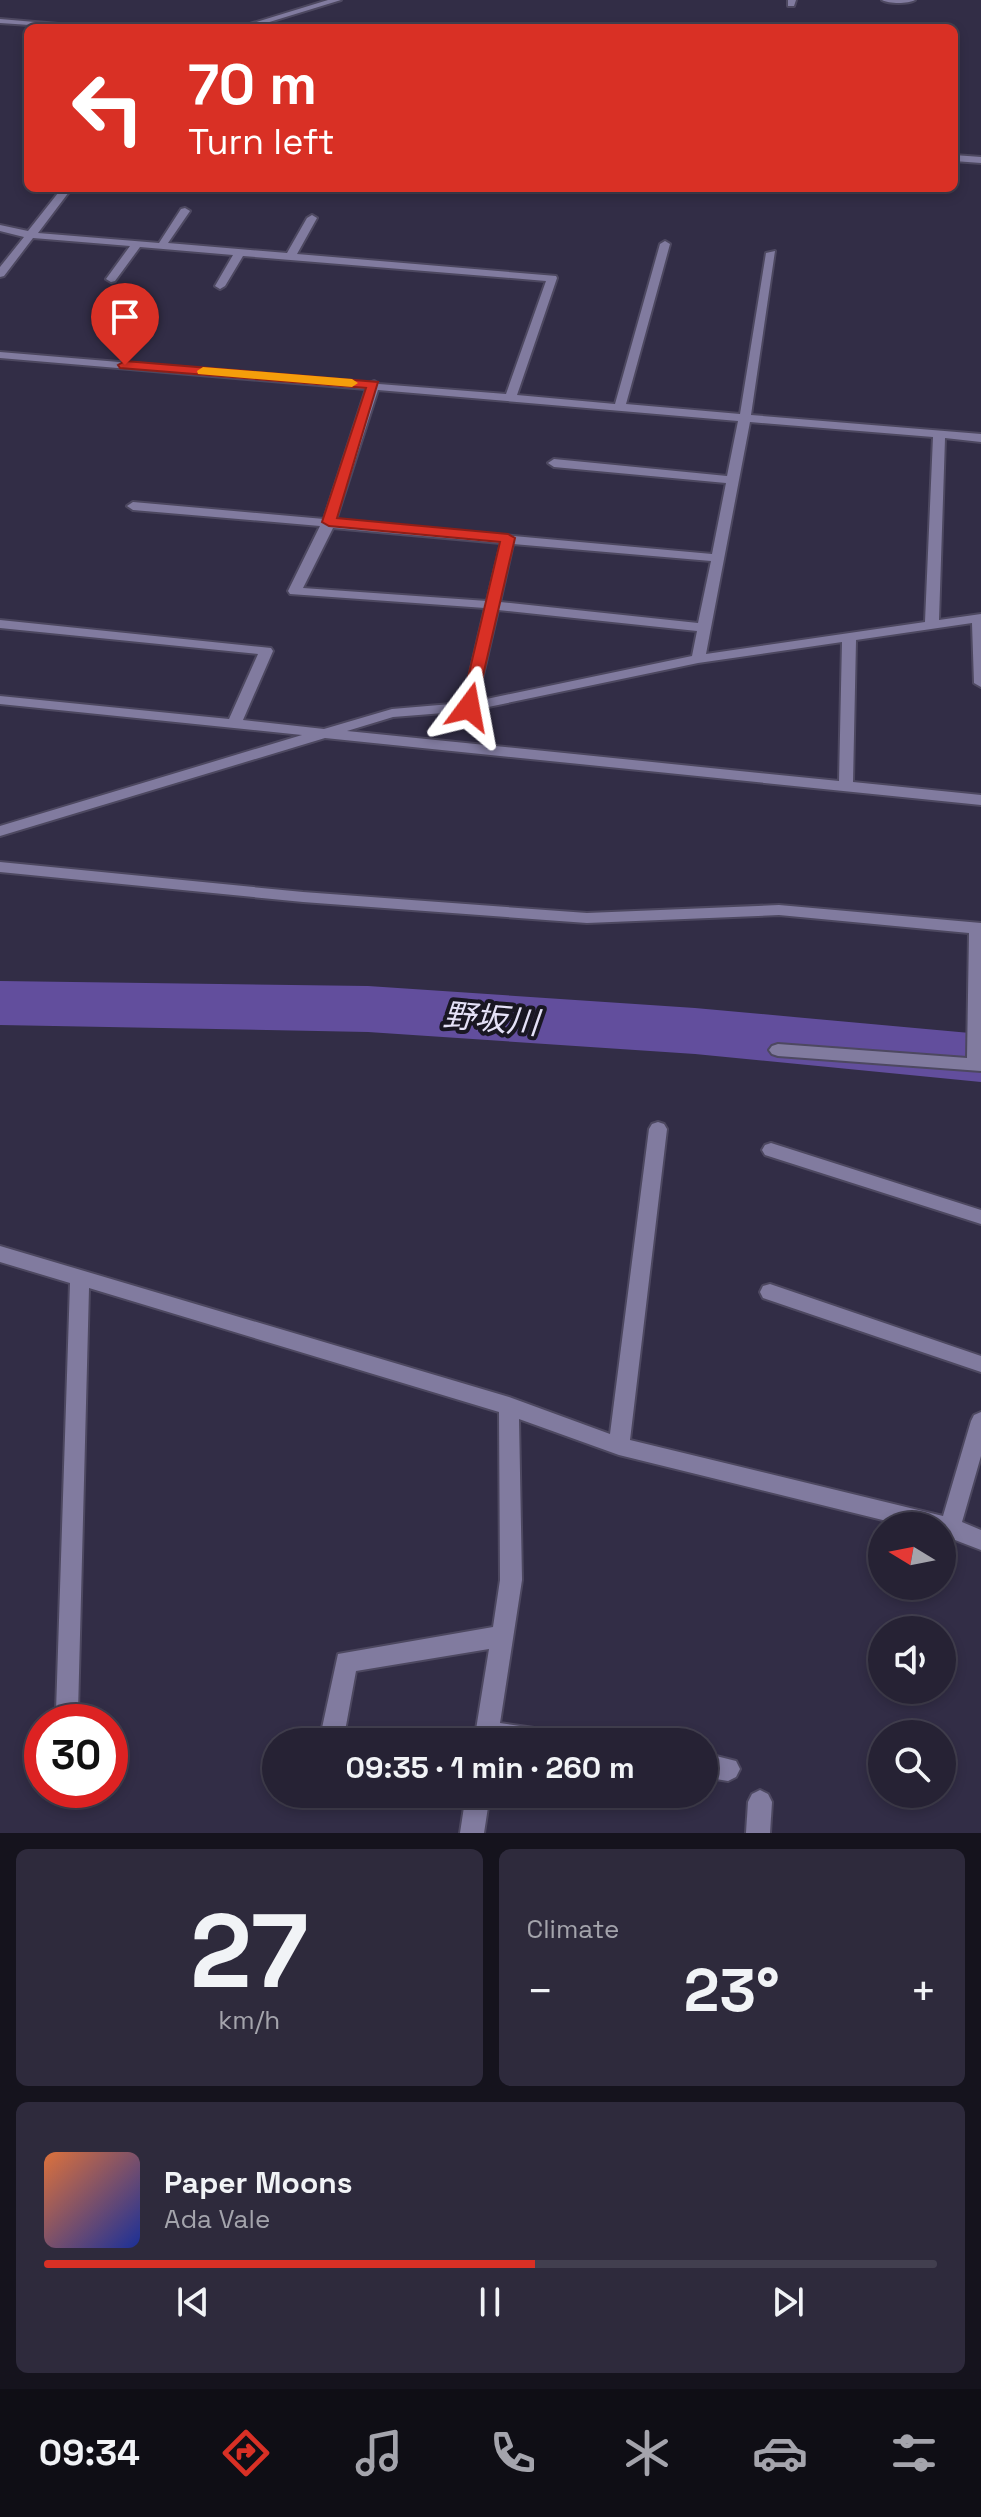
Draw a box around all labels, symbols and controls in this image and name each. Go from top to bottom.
text: 70 m [188,49,317,120]
icon: left [56,56,160,160]
text: Turn left [188,119,335,165]
pin [91,283,159,365]
icon: arrive [103,295,147,339]
position arrow [427,665,511,749]
water label: 野坂川 [441,995,544,1043]
north arrow [868,1512,956,1600]
map controls [868,1512,956,1808]
button: sound [868,1616,956,1704]
speed limit sign: 30 [24,1704,128,1808]
button: search [868,1720,956,1808]
text: 09:35 · 1 min · 260 m [345,1748,635,1787]
text: 27 [190,1885,308,2017]
text: Climate [527,1912,619,1946]
text: 23° [684,1952,780,2029]
text: − [527,1963,554,2019]
text: + [910,1963,937,2019]
text: km/h [218,2003,280,2037]
text: Paper Moons [164,2163,353,2202]
text: Ada Vale [164,2202,270,2236]
icon: previous [171,2280,215,2324]
icon: pause [468,2280,512,2324]
icon: next [766,2280,810,2324]
icon: directions [218,2425,274,2481]
icon: music [351,2425,407,2481]
icon: phone [485,2425,541,2481]
icon: climate [619,2425,675,2481]
icon: car [752,2425,808,2481]
icon: filters [886,2425,942,2481]
text: 09:34 [39,2430,140,2476]

